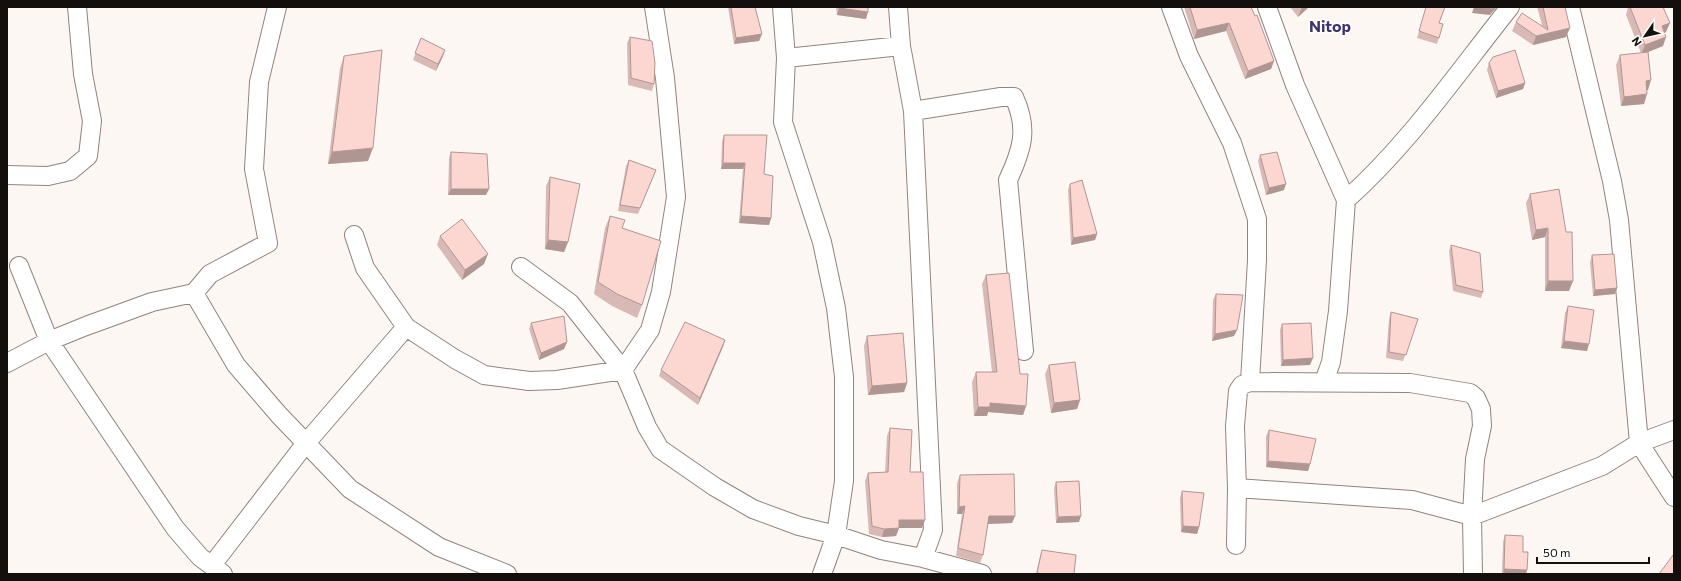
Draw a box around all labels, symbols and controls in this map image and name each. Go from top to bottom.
district label: Nitop [1309,16,1351,35]
north arrow [1625,16,1665,56]
text: N [1629,35,1644,49]
scale bar [1537,539,1649,565]
text: 50 m [1543,545,1571,559]

